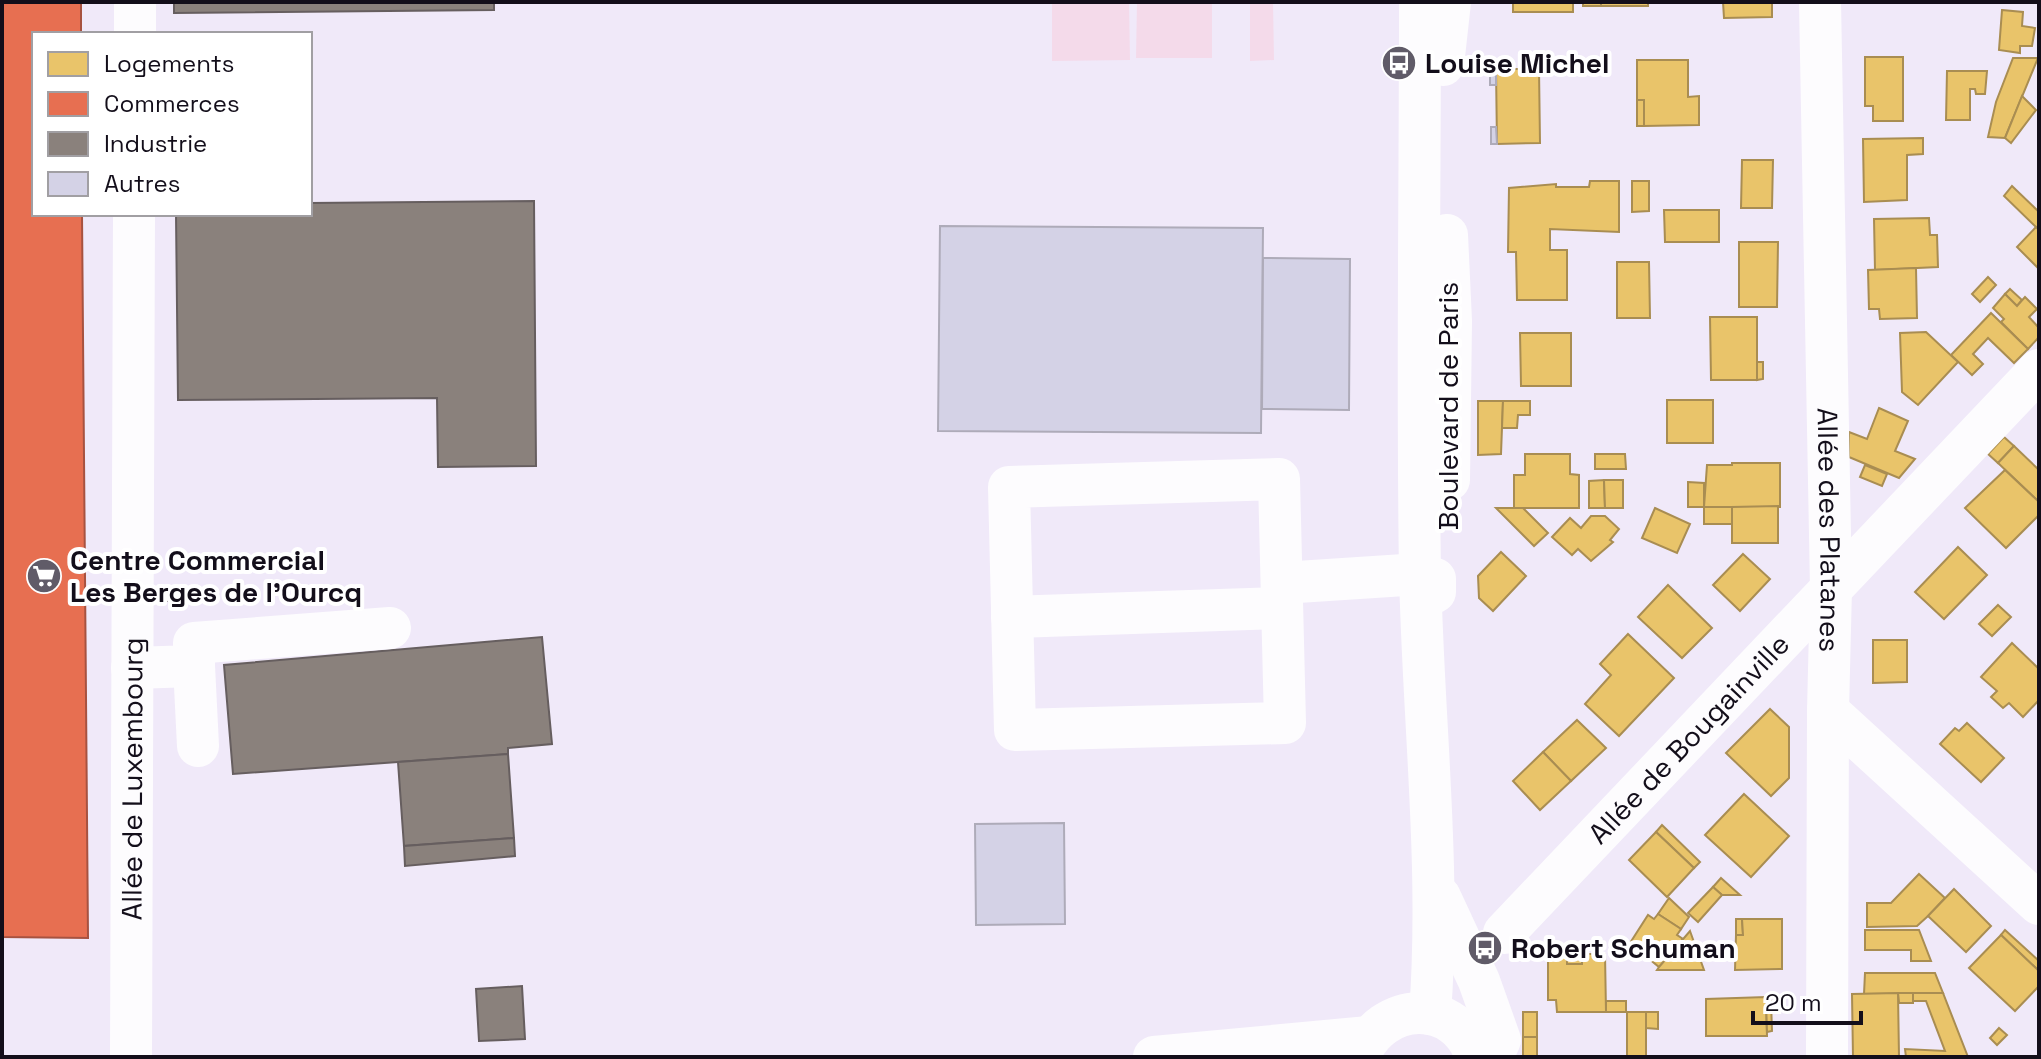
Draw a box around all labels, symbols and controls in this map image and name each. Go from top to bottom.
legend [32,32,312,216]
bus stop icon: Louise Michel [1380,44,1418,82]
place label: Louise Michel [1425,45,1609,81]
text: Logements [104,48,234,79]
text: Commerces [104,88,240,119]
text: Industrie [104,128,207,159]
text: Autres [104,168,180,199]
street label: Boulevard de Paris [1430,282,1466,530]
street label: Allée des Platanes [1810,407,1849,653]
place label: Centre Commercial Les Berges de l'Ourcq [70,542,362,610]
supermarket icon: Centre Commercial Les Berges de l'Ourcq [25,557,63,595]
street label: Allée de Bougainville [1580,626,1797,851]
street label: Allée de Luxembourg [113,638,150,920]
bus stop icon: Robert Schuman [1466,929,1504,967]
place label: Robert Schuman [1511,930,1736,966]
scale bar [1753,975,1861,1025]
text: 20 m [1765,987,1822,1018]

